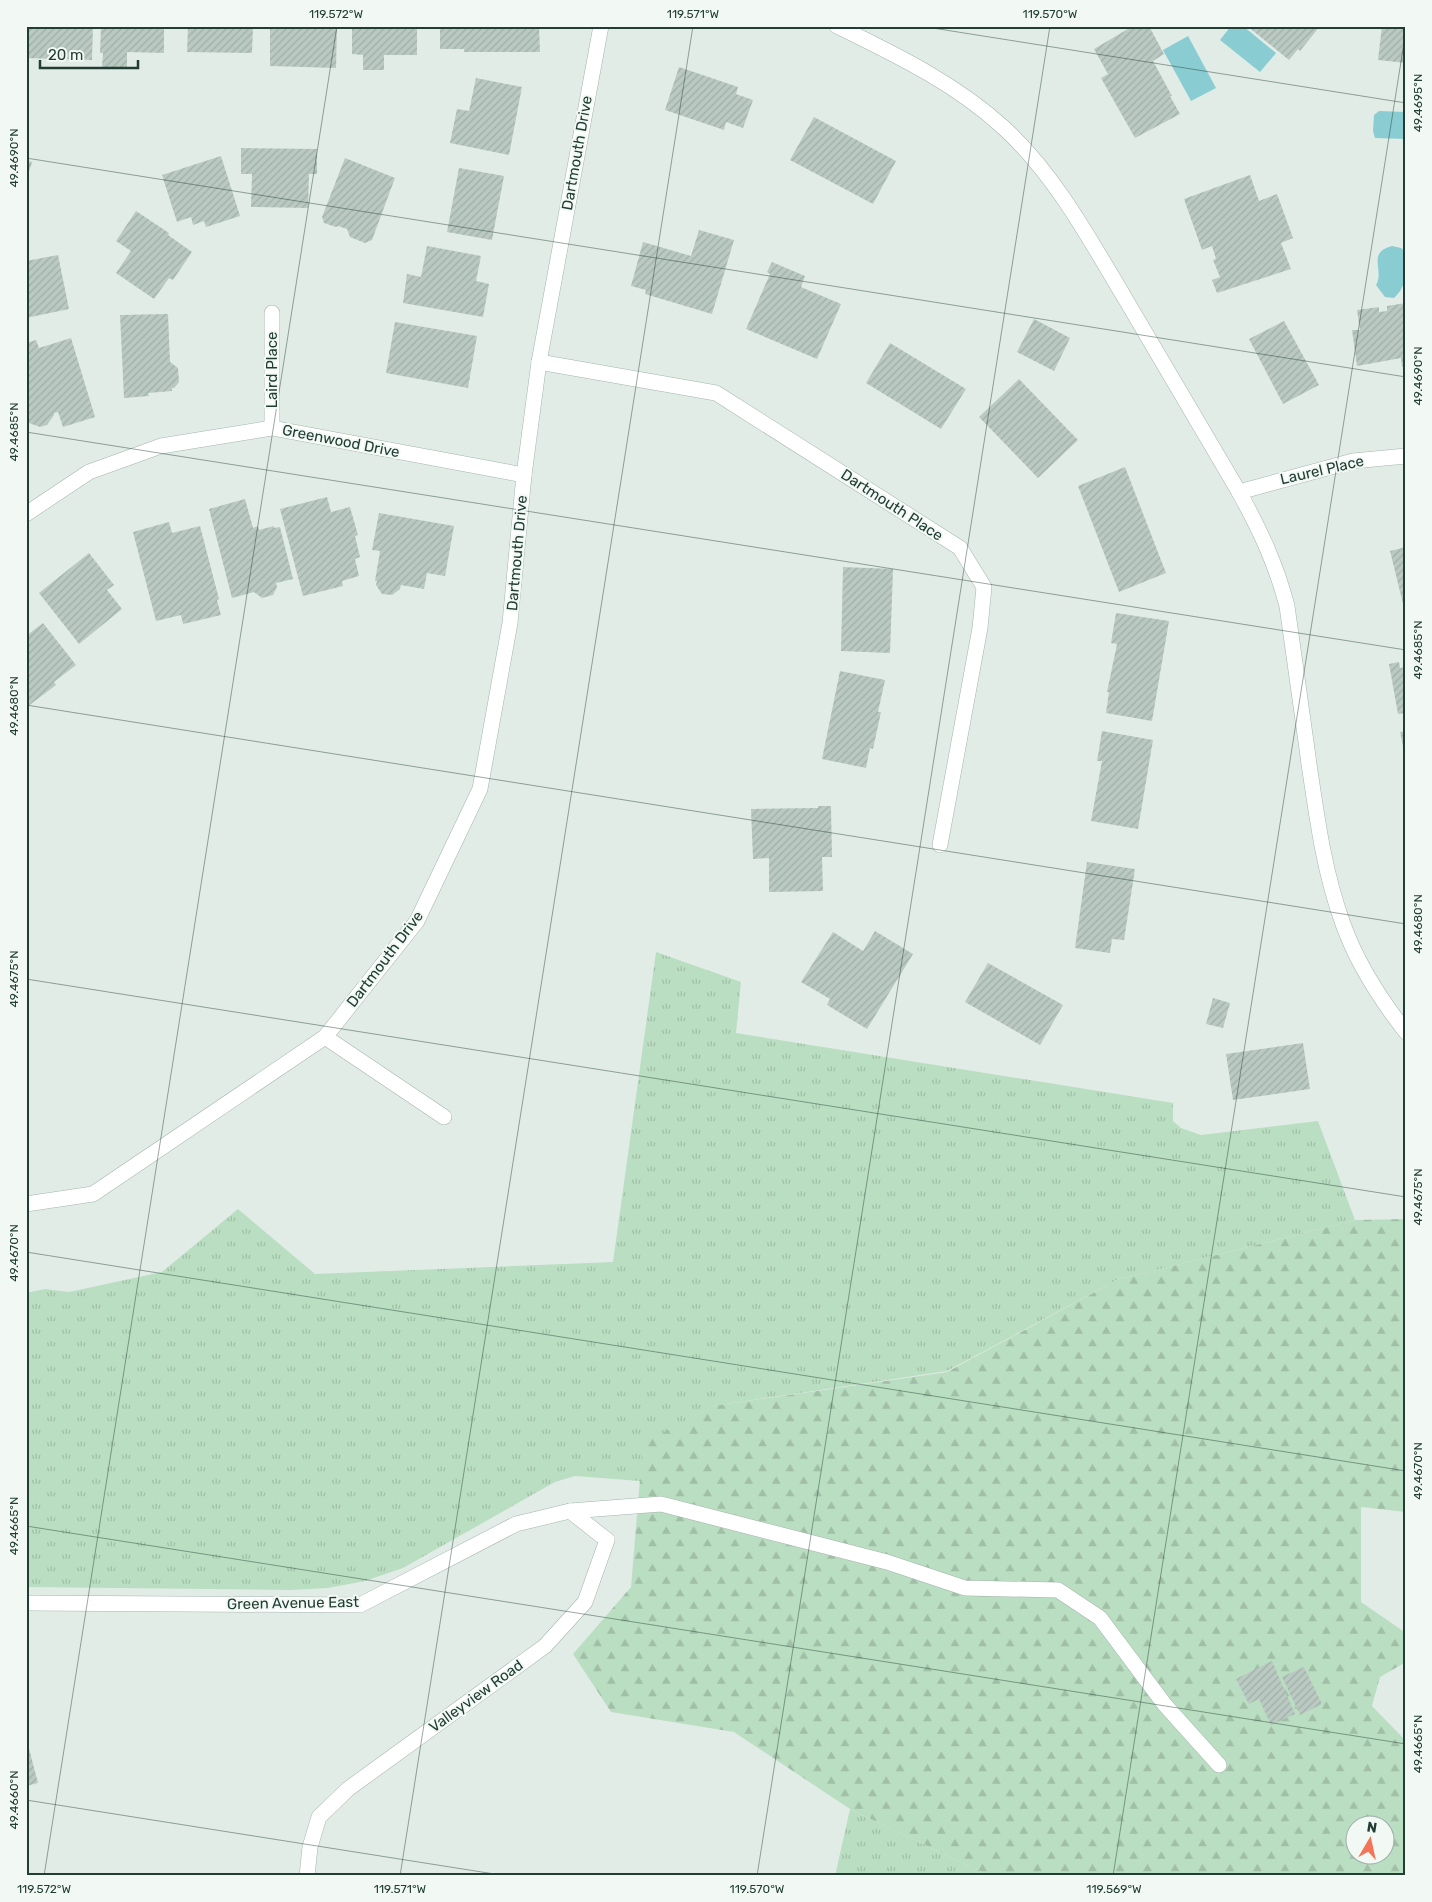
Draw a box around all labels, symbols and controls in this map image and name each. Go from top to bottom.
text: 119.572°W [309,7,363,21]
text: 119.571°W [667,7,720,21]
text: 119.570°W [1023,7,1078,21]
scale bar [40,38,138,70]
text: 20 m [48,46,83,64]
text: 49.4695°N [1411,74,1425,132]
street label: Dartmouth Drive [558,94,596,212]
text: 49.4690°N [7,129,21,187]
street label: Laird Place [263,332,281,408]
text: 49.4690°N [1411,347,1425,405]
text: 49.4685°N [7,403,21,461]
street label: Greenwood Drive [281,421,401,461]
street label: Laurel Place [1278,452,1366,488]
street label: Dartmouth Place [838,465,946,545]
street label: Dartmouth Drive [503,494,531,612]
text: 49.4685°N [1411,621,1425,679]
text: 49.4680°N [7,676,21,736]
text: 49.4680°N [1411,894,1425,954]
street label: Dartmouth Drive [343,907,427,1011]
text: 49.4675°N [7,950,21,1008]
text: 49.4675°N [1411,1168,1425,1226]
text: 49.4670°N [7,1224,21,1282]
text: 49.4670°N [1411,1442,1425,1500]
text: 49.4665°N [7,1497,21,1555]
street label: Green Avenue East [227,1593,359,1613]
street label: Valleyview Road [425,1656,527,1736]
text: 49.4665°N [1411,1715,1425,1773]
text: 49.4660°N [7,1770,21,1830]
north arrow [1344,1814,1394,1864]
text: N [1366,1818,1378,1837]
text: 119.572°W [17,1882,71,1896]
text: 119.571°W [374,1882,427,1896]
text: 119.570°W [730,1882,785,1896]
text: 119.569°W [1086,1882,1142,1896]

